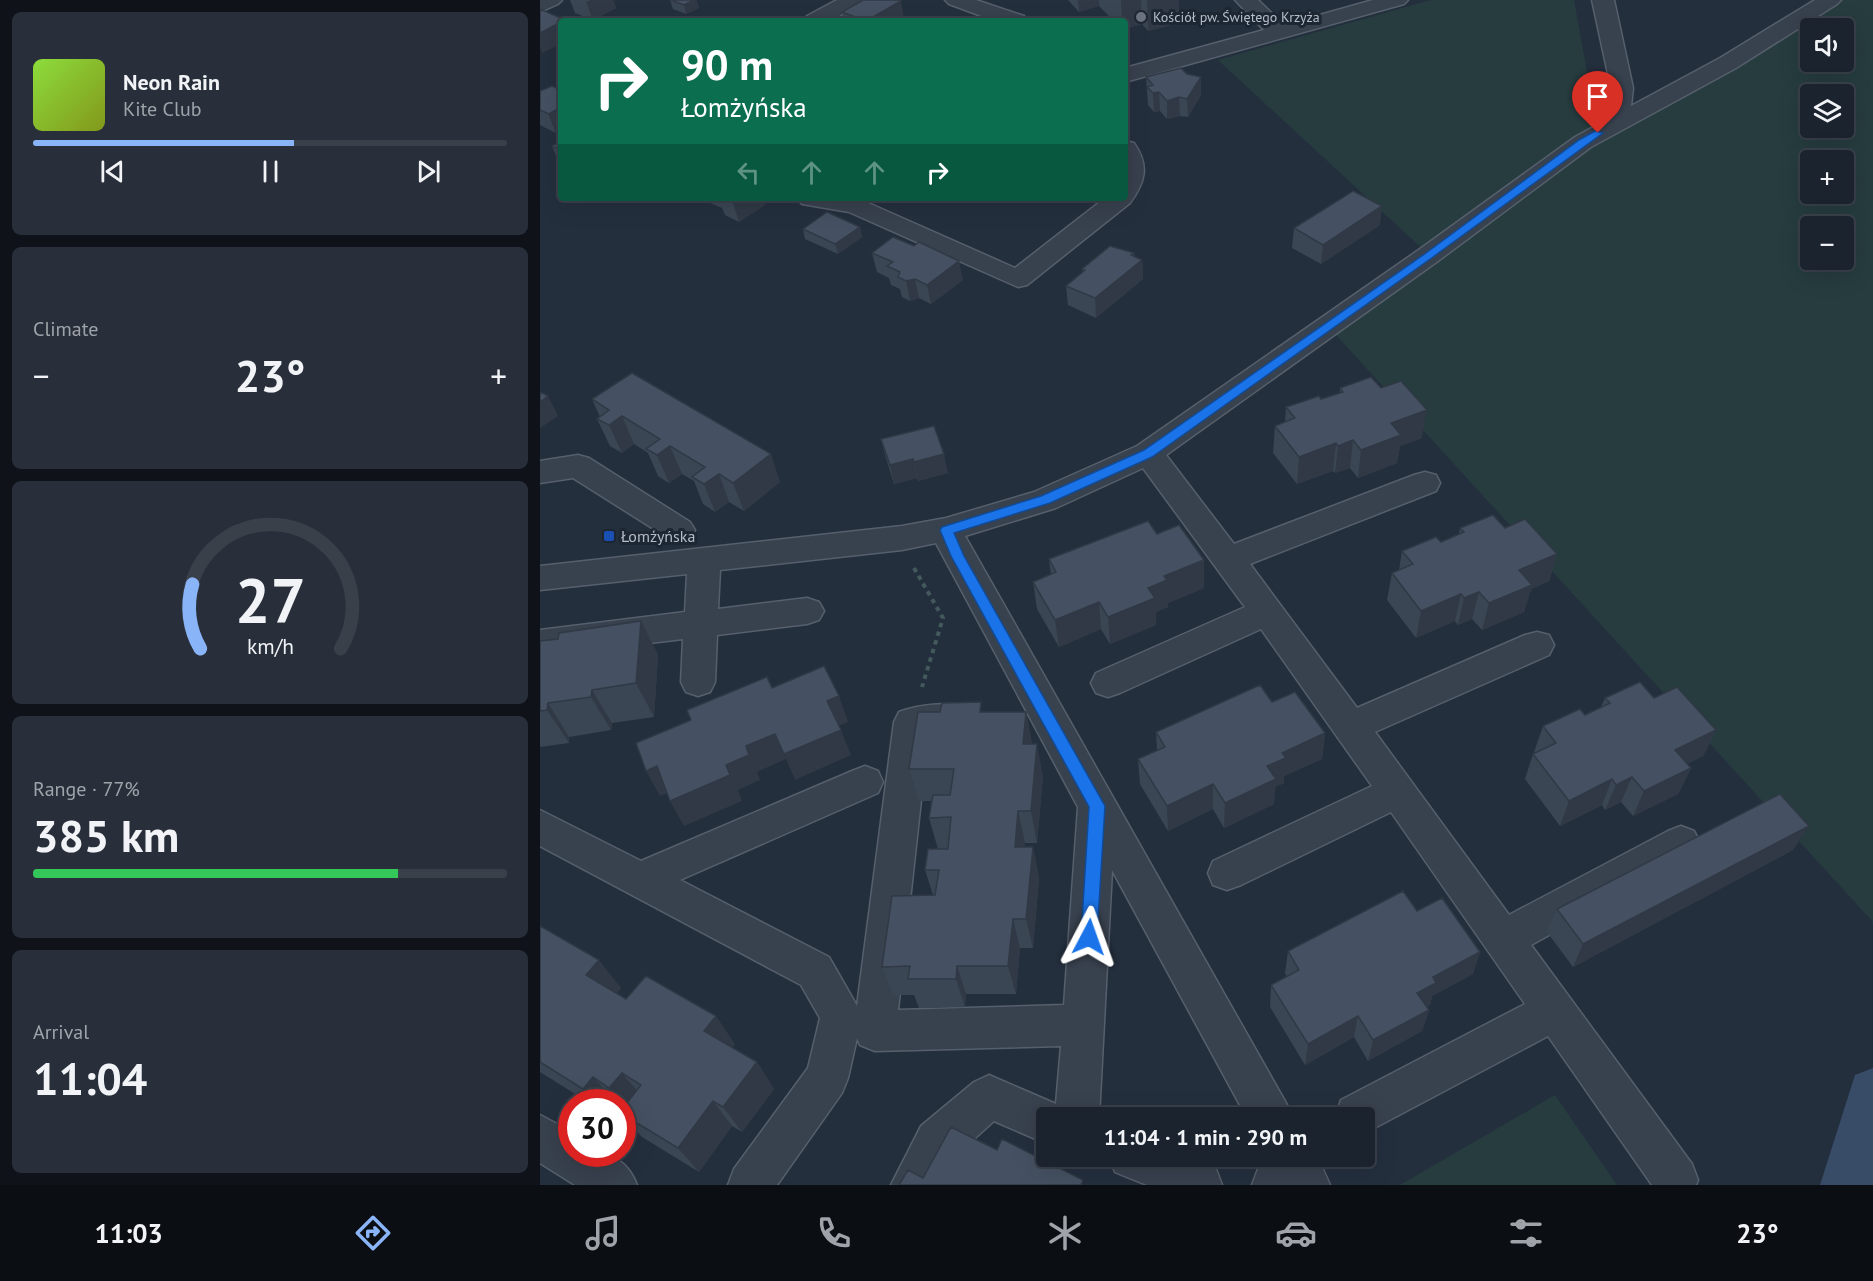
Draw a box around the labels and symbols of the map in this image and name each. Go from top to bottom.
place label: Kościół pw. Świętego Krzyża [1153,8,1320,26]
marker: Kościół pw. Świętego Krzyża [1134,10,1148,24]
pin [1572,71,1623,133]
place label: Łomżyńska [621,526,695,546]
marker: Łomżyńska [602,529,616,543]
position arrow [1057,905,1121,969]
speed limit sign: 30 [558,1089,636,1167]

